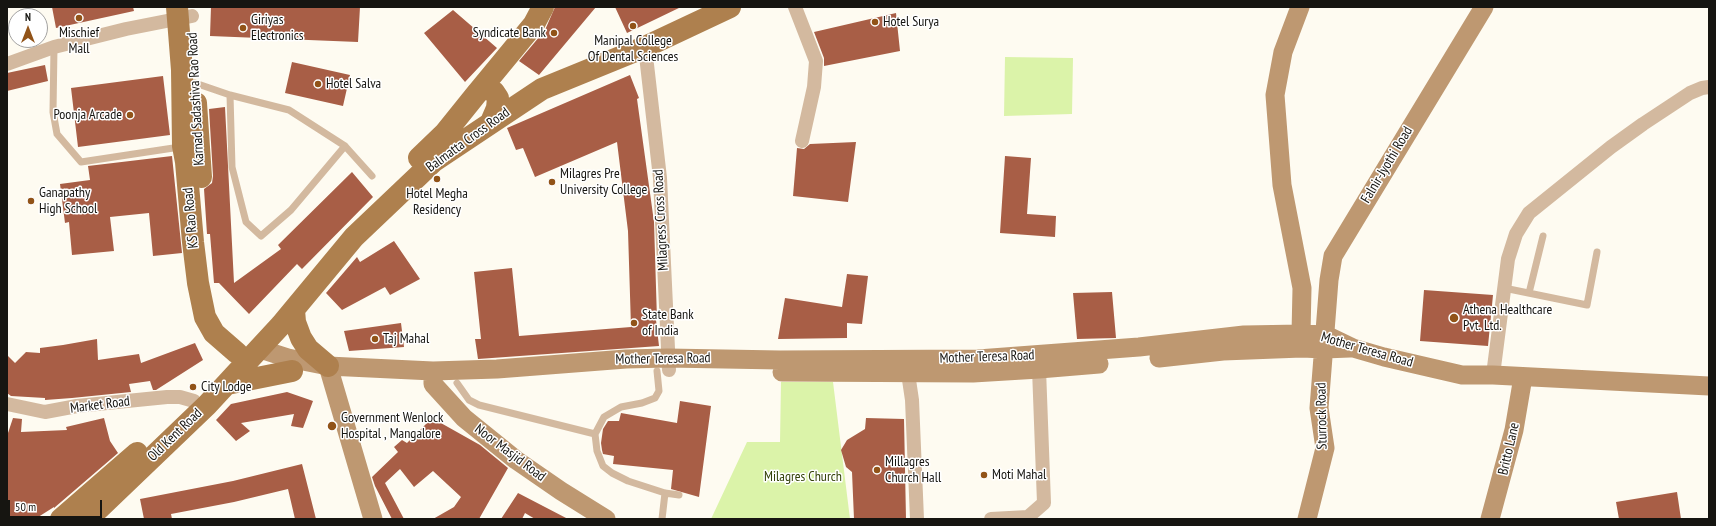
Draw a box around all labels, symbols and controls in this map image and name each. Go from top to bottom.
north arrow [8,8,48,48]
text: N [25,10,31,24]
place label: Giriyas Electronics [251,12,304,44]
marker: Mischief Mall [74,13,84,23]
place label: Hotel Surya [883,14,939,30]
marker: Hotel Surya [870,17,880,27]
marker: Manipal College Of Dental Sciences [628,21,638,31]
marker: Giriyas Electronics [238,23,248,33]
place label: Mischief Mall [59,25,99,58]
place label: Syndicate Bank [473,25,546,41]
marker: Syndicate Bank [549,28,559,38]
street label: Karnad Sadashiva Rao Road [184,32,208,166]
place label: Manipal College Of Dental Sciences [588,33,678,66]
place label: Hotel Salva [326,76,381,92]
marker: Hotel Salva [313,79,323,89]
street label: Balmatta Cross Road [423,104,513,176]
place label: Poonja Arcade [53,107,122,123]
marker: Poonja Arcade [125,110,135,120]
street label: Falnir-Jyothi Road [1358,124,1416,206]
place label: Milagres Pre University College [560,166,647,198]
street label: Milagress Cross Road [650,169,672,271]
marker: Hotel Megha Residency [432,174,442,184]
marker: Milagres Pre University College [547,177,557,187]
place label: Ganapathy High School [39,185,97,218]
place label: Hotel Megha Residency [406,186,468,218]
street label: KS Rao Road [180,187,202,249]
marker: Ganapathy High School [26,196,36,206]
place label: Athena Healthcare Pvt. Ltd. [1463,302,1552,334]
place label: State Bank of India [642,307,694,340]
marker: Athena Healthcare Pvt. Ltd. [1448,312,1460,324]
marker: State Bank of India [629,318,639,328]
street label: Mother Teresa Road [1319,329,1415,371]
place label: Taj Mahal [383,331,429,347]
marker: Taj Mahal [370,334,380,344]
street label: Mother Teresa Road [939,347,1035,367]
street label: Mother Teresa Road [615,350,711,368]
place label: City Lodge [201,379,252,395]
marker: City Lodge [188,382,198,392]
street label: Sturrock Road [1313,382,1331,450]
street label: Market Road [69,393,131,417]
street label: Old Kent Road [144,405,206,465]
place label: Government Wenlock Hospital , Mangalore [341,410,443,442]
marker: Government Wenlock Hospital , Mangalore [326,420,338,432]
street label: Noor Masjid Road [471,421,549,485]
street label: Britto Lane [1495,421,1523,477]
place label: Millagres Church Hall [885,454,941,486]
marker: Millagres Church Hall [872,465,882,475]
place label: Moti Mahal [992,467,1046,483]
park label: Milagres Church [764,469,842,485]
marker: Moti Mahal [979,470,989,480]
scale bar [10,492,104,518]
text: 50 m [15,499,36,514]

